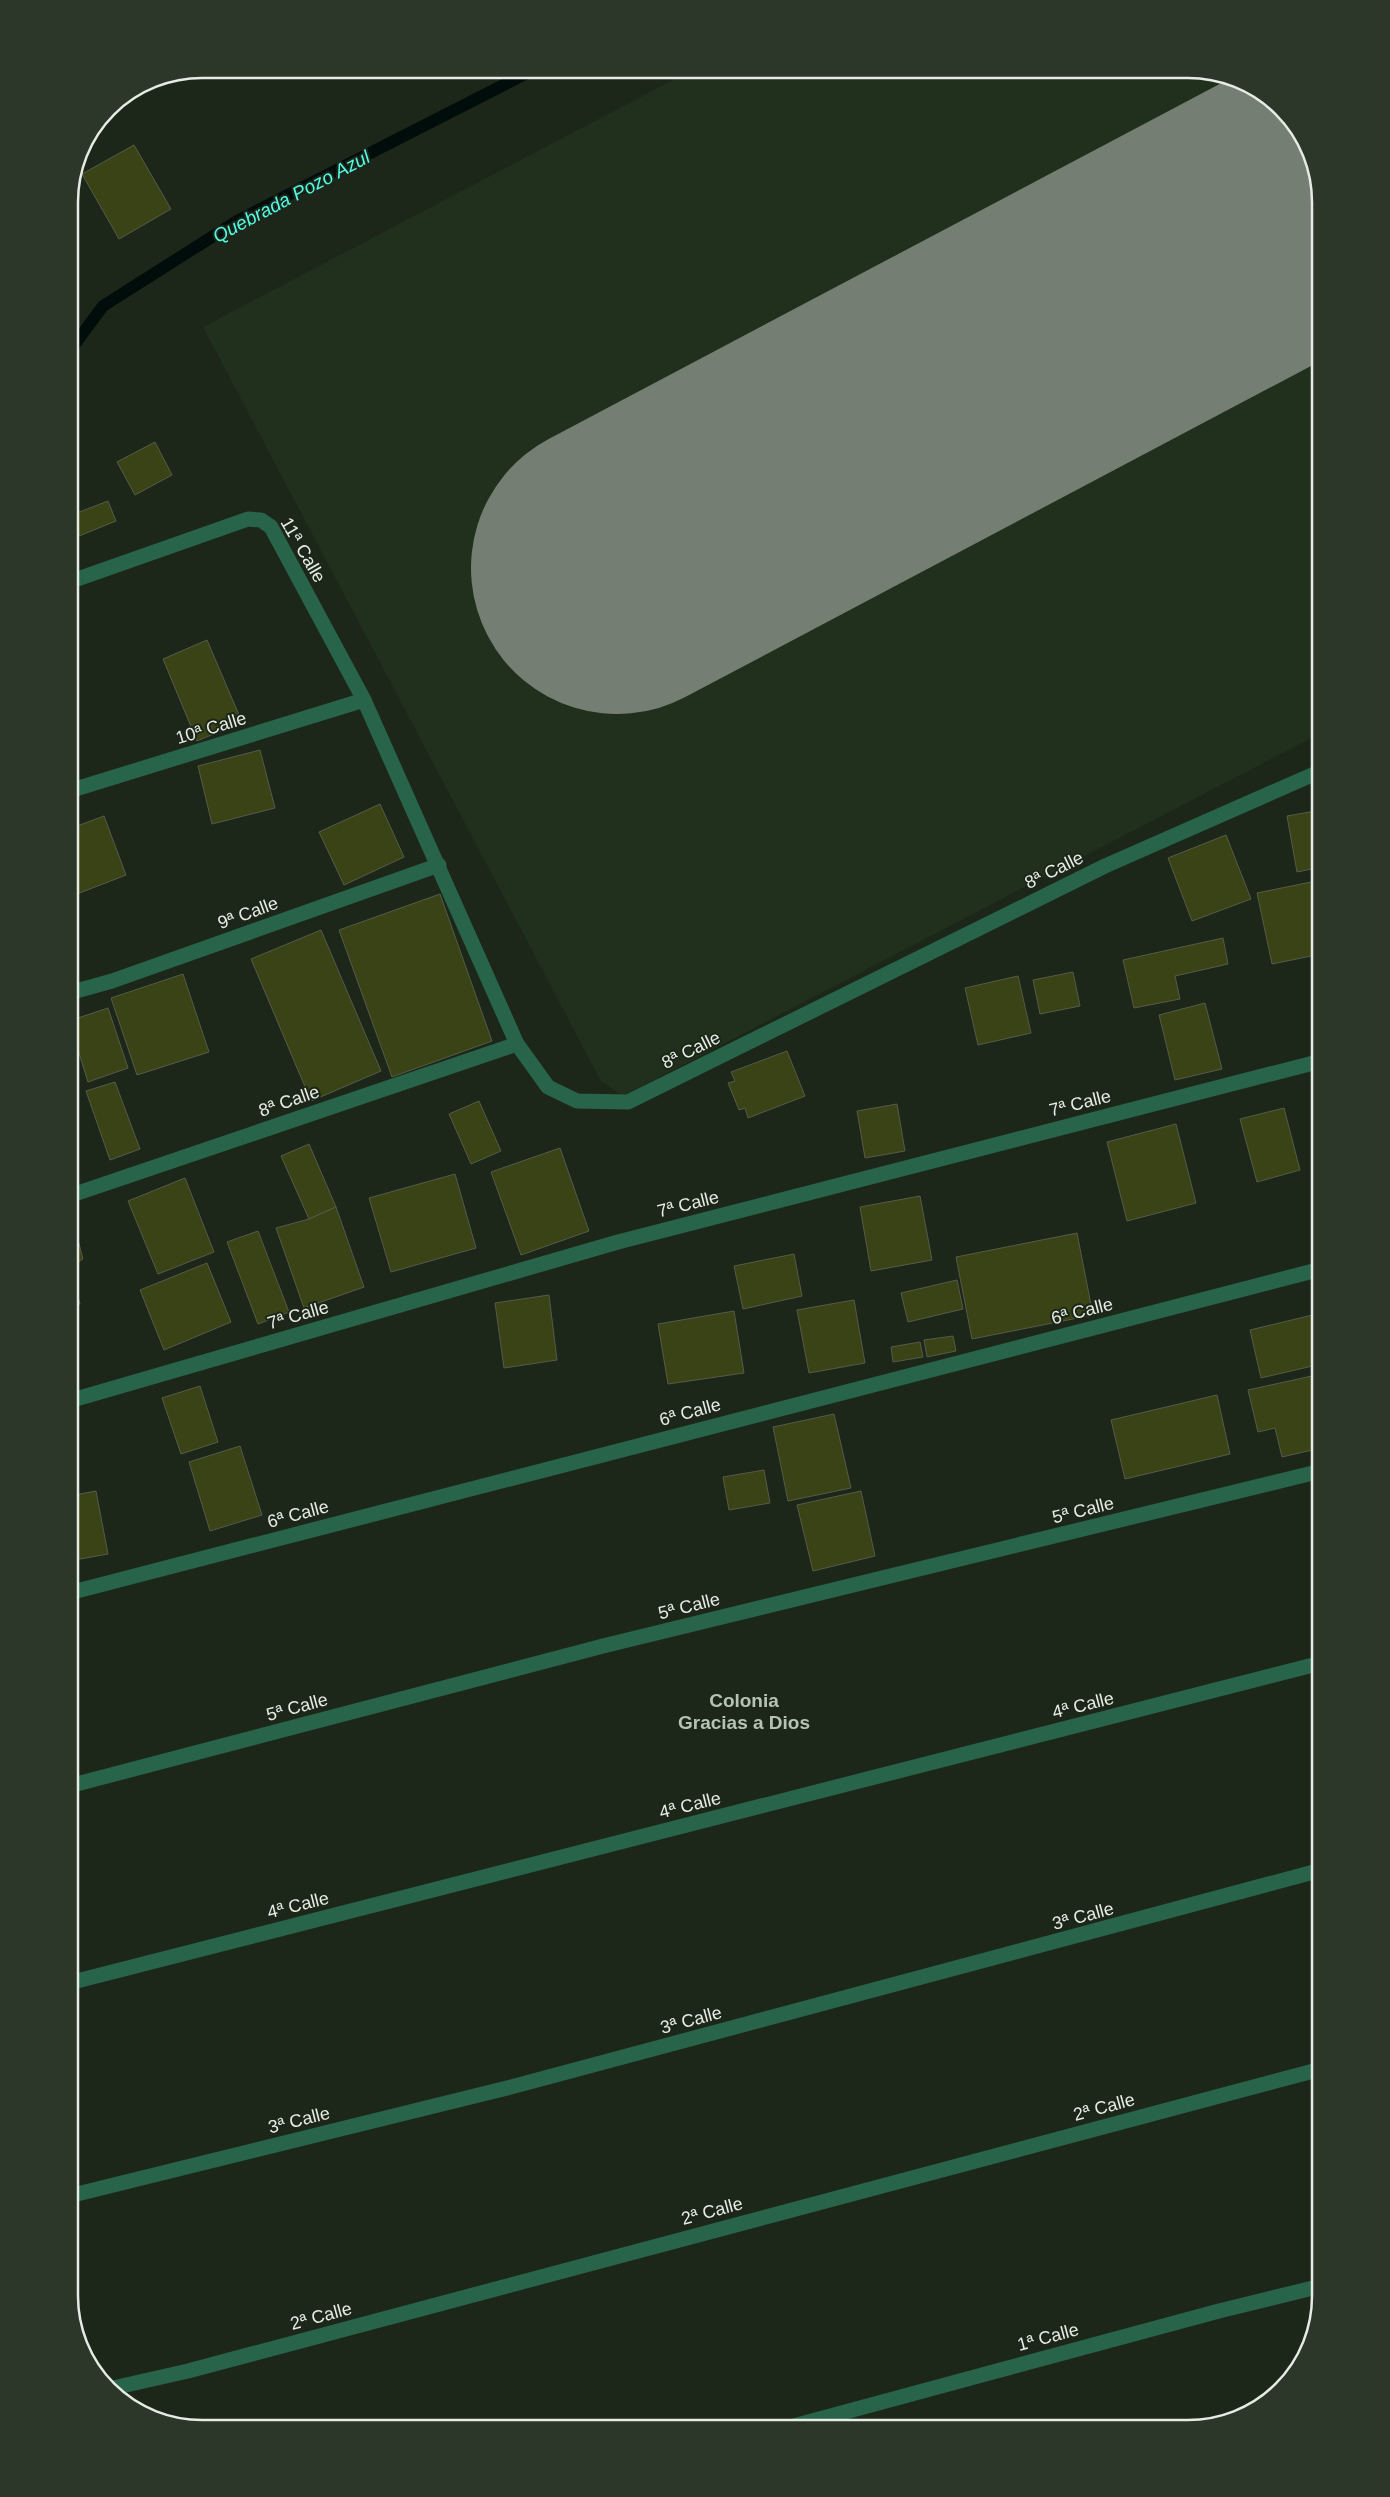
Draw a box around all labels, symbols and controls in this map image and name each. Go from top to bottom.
water label: Quebrada Pozo Azul [209,146,374,247]
street label: 11ª Calle [276,514,330,586]
street label: 10ª Calle [173,708,249,748]
street label: 8ª Calle [1021,847,1087,893]
street label: 9ª Calle [215,893,281,933]
street label: 8ª Calle [658,1027,724,1073]
street label: 8ª Calle [256,1081,322,1121]
street label: 7ª Calle [1047,1086,1113,1120]
street label: 7ª Calle [655,1187,721,1221]
street label: 6ª Calle [1049,1294,1115,1328]
street label: 7ª Calle [265,1297,331,1333]
street label: 6ª Calle [657,1394,723,1430]
street label: 5ª Calle [1050,1493,1116,1527]
street label: 6ª Calle [265,1496,331,1532]
street label: 5ª Calle [656,1589,722,1623]
street label: 4ª Calle [1050,1688,1116,1722]
street label: 5ª Calle [264,1689,330,1725]
district label: Colonia Gracias a Dios [678,1690,810,1733]
street label: 4ª Calle [657,1788,723,1822]
street label: 4ª Calle [265,1888,331,1922]
street label: 3ª Calle [1050,1898,1116,1934]
street label: 3ª Calle [658,2002,724,2038]
street label: 2ª Calle [1071,2089,1137,2125]
street label: 3ª Calle [266,2103,332,2137]
street label: 2ª Calle [679,2193,745,2229]
street label: 2ª Calle [288,2298,354,2334]
street label: 1ª Calle [1015,2319,1081,2355]

